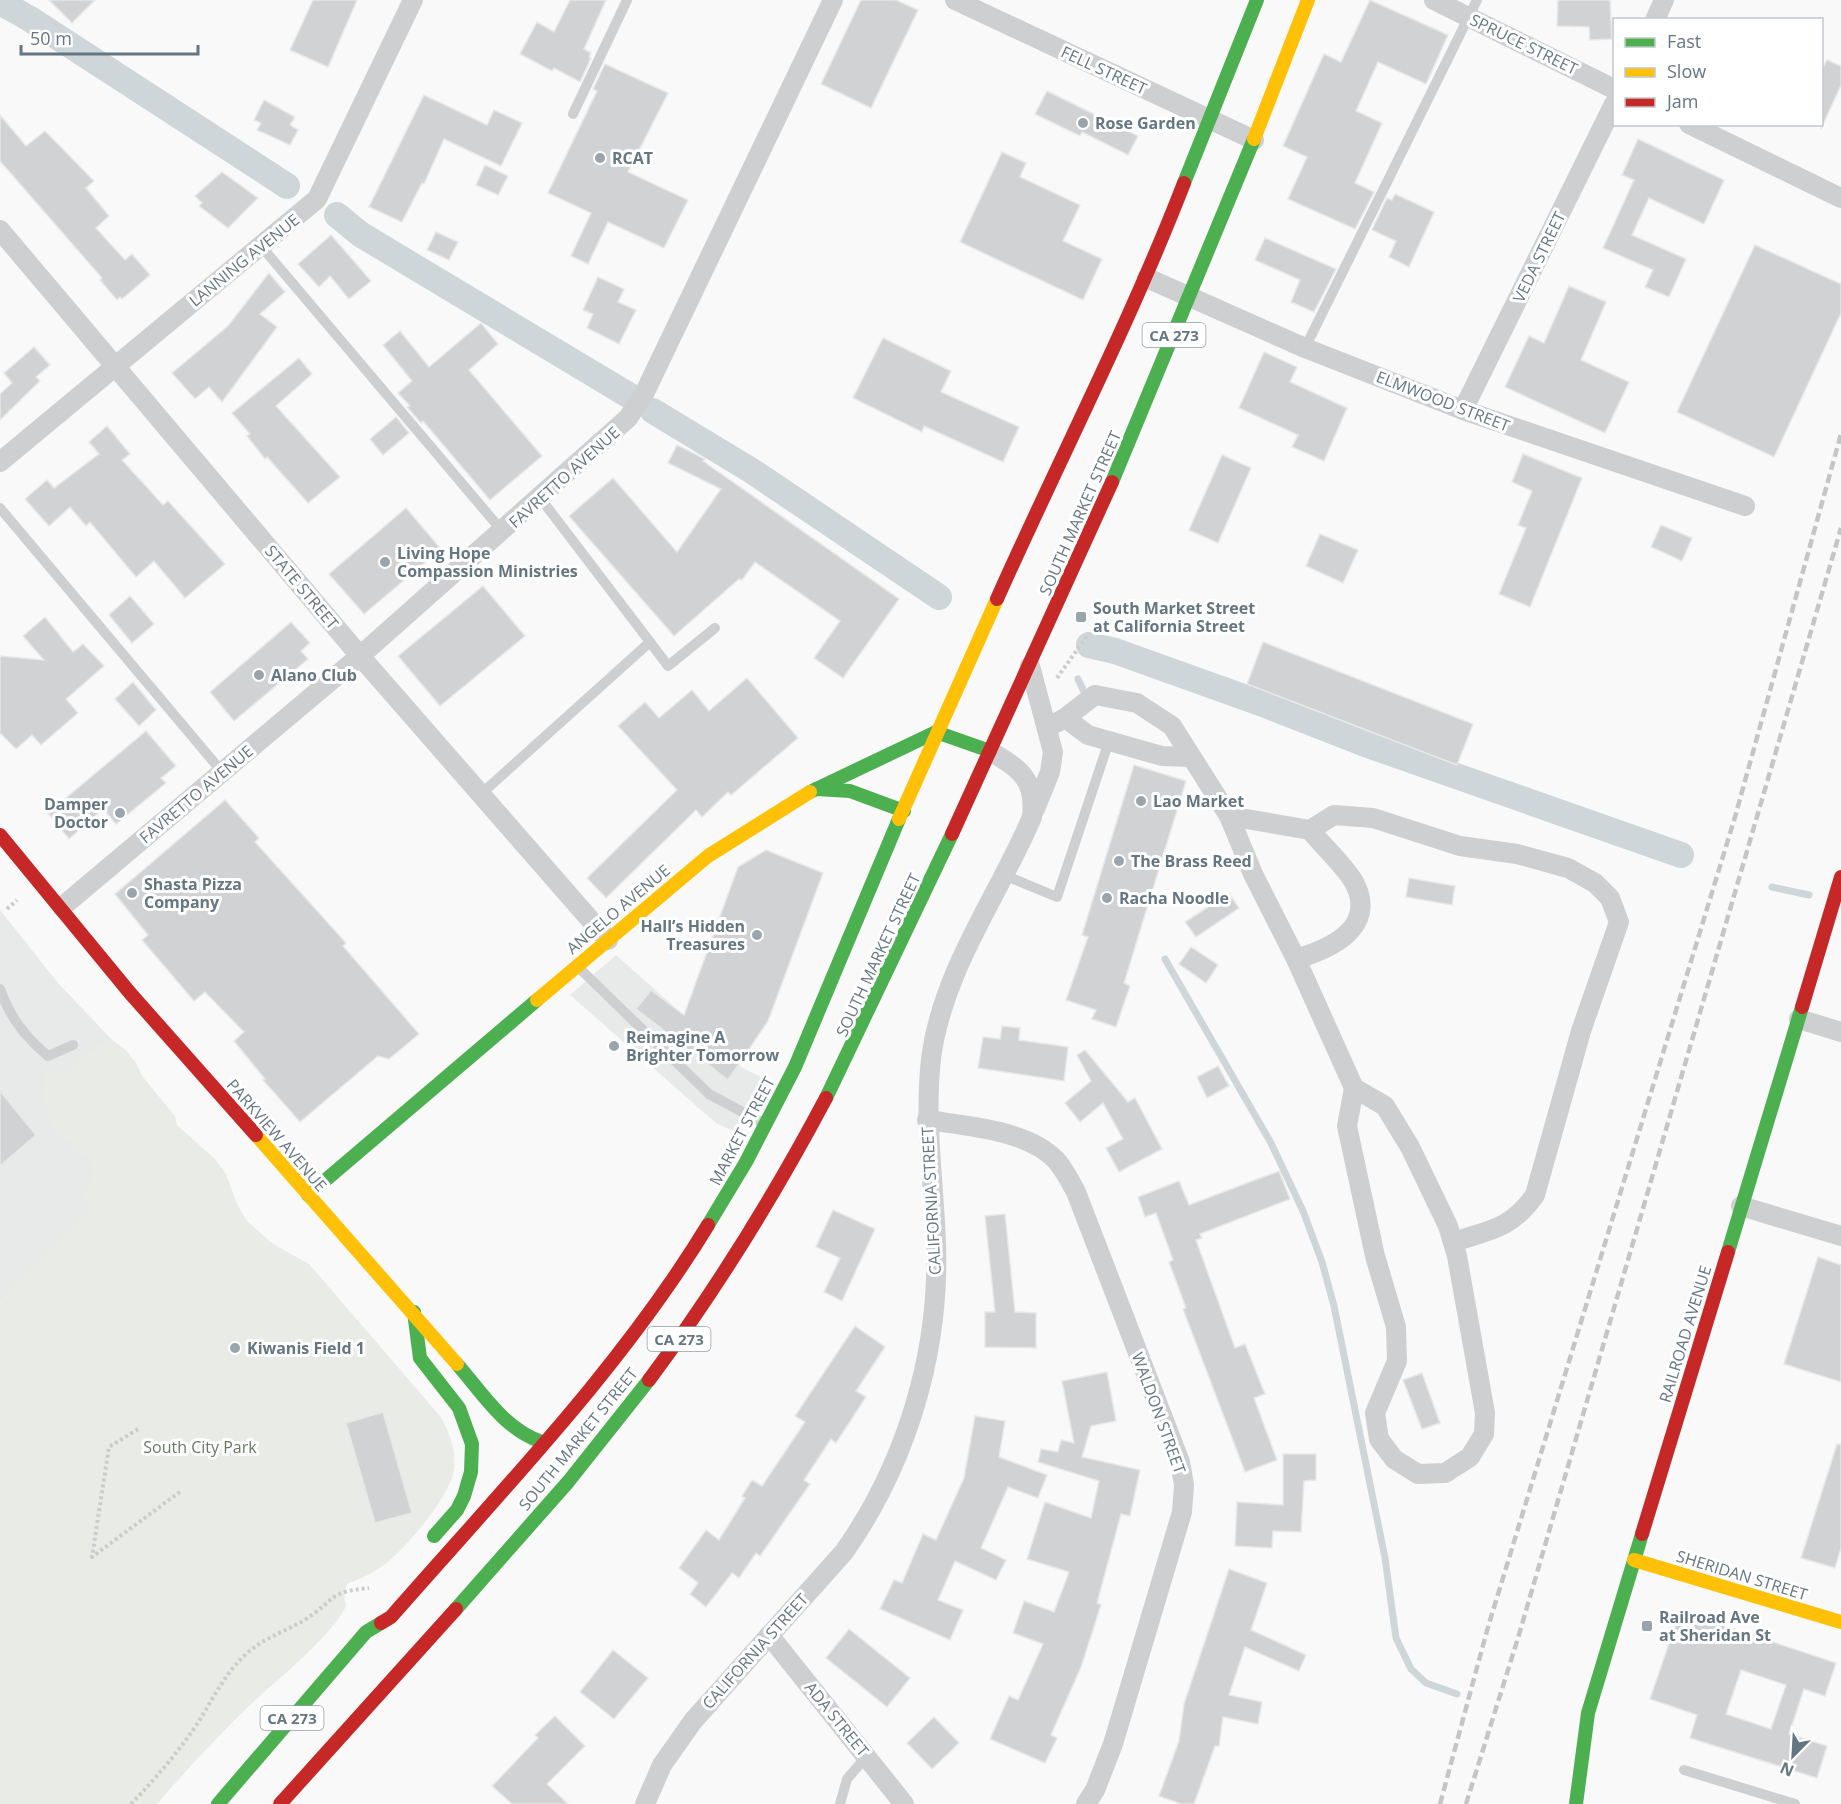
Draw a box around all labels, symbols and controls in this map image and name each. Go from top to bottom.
street label: SPRUCE STREET [1467,8,1582,80]
scale bar [21,18,198,56]
legend [1613,18,1823,126]
text: 50 m [30,26,72,50]
text: Fast [1667,29,1701,53]
street label: FELL STREET [1058,41,1151,100]
text: Slow [1667,59,1706,83]
text: Jam [1665,89,1699,113]
place label: Rose Garden [1095,112,1196,134]
marker: Rose Garden [1076,116,1090,130]
place label: RCAT [612,147,653,169]
marker: RCAT [593,151,607,165]
street label: VEDA STREET [1508,208,1571,306]
street label: LANNING AVENUE [184,209,304,311]
road number: CA 273 [1142,323,1206,347]
street label: ELMWOOD STREET [1373,365,1513,437]
street label: FAVRETTO AVENUE [504,421,624,533]
street label: SOUTH MARKET STREET [1034,427,1126,599]
street label: STATE STREET [260,540,344,634]
place label: Living Hope Compassion Ministries [397,542,578,582]
marker: Living Hope Compassion Ministries [378,555,392,569]
place label: South Market Street at California Street [1093,597,1255,637]
marker: South Market Street at California Street [1074,610,1088,624]
place label: Alano Club [271,664,357,686]
marker: Alano Club [252,668,266,682]
street label: FAVRETTO AVENUE [135,740,257,848]
place label: Lao Market [1153,790,1244,812]
place label: Damper Doctor [44,793,108,833]
marker: Lao Market [1134,794,1148,808]
marker: Damper Doctor [113,806,127,820]
place label: The Brass Reed [1131,850,1252,872]
marker: The Brass Reed [1112,854,1126,868]
street label: ANGELO AVENUE [562,859,674,959]
street label: SOUTH MARKET STREET [830,870,926,1040]
place label: Shasta Pizza Company [144,873,242,913]
marker: Shasta Pizza Company [125,886,139,900]
place label: Racha Noodle [1119,887,1229,909]
marker: Racha Noodle [1100,891,1114,905]
place label: Hall’s Hidden Treasures [640,915,745,955]
marker: Hall’s Hidden Treasures [750,928,764,942]
place label: Reimagine A Brighter Tomorrow [626,1026,780,1066]
marker: Reimagine A Brighter Tomorrow [607,1039,621,1053]
street label: MARKET STREET [704,1073,780,1189]
street label: PARKVIEW AVENUE [222,1074,332,1196]
street label: CALIFORNIA STREET [916,1126,946,1276]
street label: RAILROAD AVENUE [1654,1263,1716,1405]
road number: CA 273 [648,1327,710,1351]
place label: Kiwanis Field 1 [247,1337,365,1359]
marker: Kiwanis Field 1 [228,1341,242,1355]
street label: WALDON STREET [1127,1349,1191,1477]
street label: SOUTH MARKET STREET [514,1363,643,1515]
park label: South City Park [143,1436,257,1458]
street label: SHERIDAN STREET [1674,1545,1810,1605]
street label: CALIFORNIA STREET [697,1588,813,1714]
place label: Railroad Ave at Sheridan St [1659,1606,1771,1646]
marker: Railroad Ave at Sheridan St [1640,1619,1654,1633]
street label: ADA STREET [800,1677,874,1761]
road number: CA 273 [260,1706,324,1730]
north arrow [1763,1726,1823,1786]
text: N [1776,1757,1797,1782]

